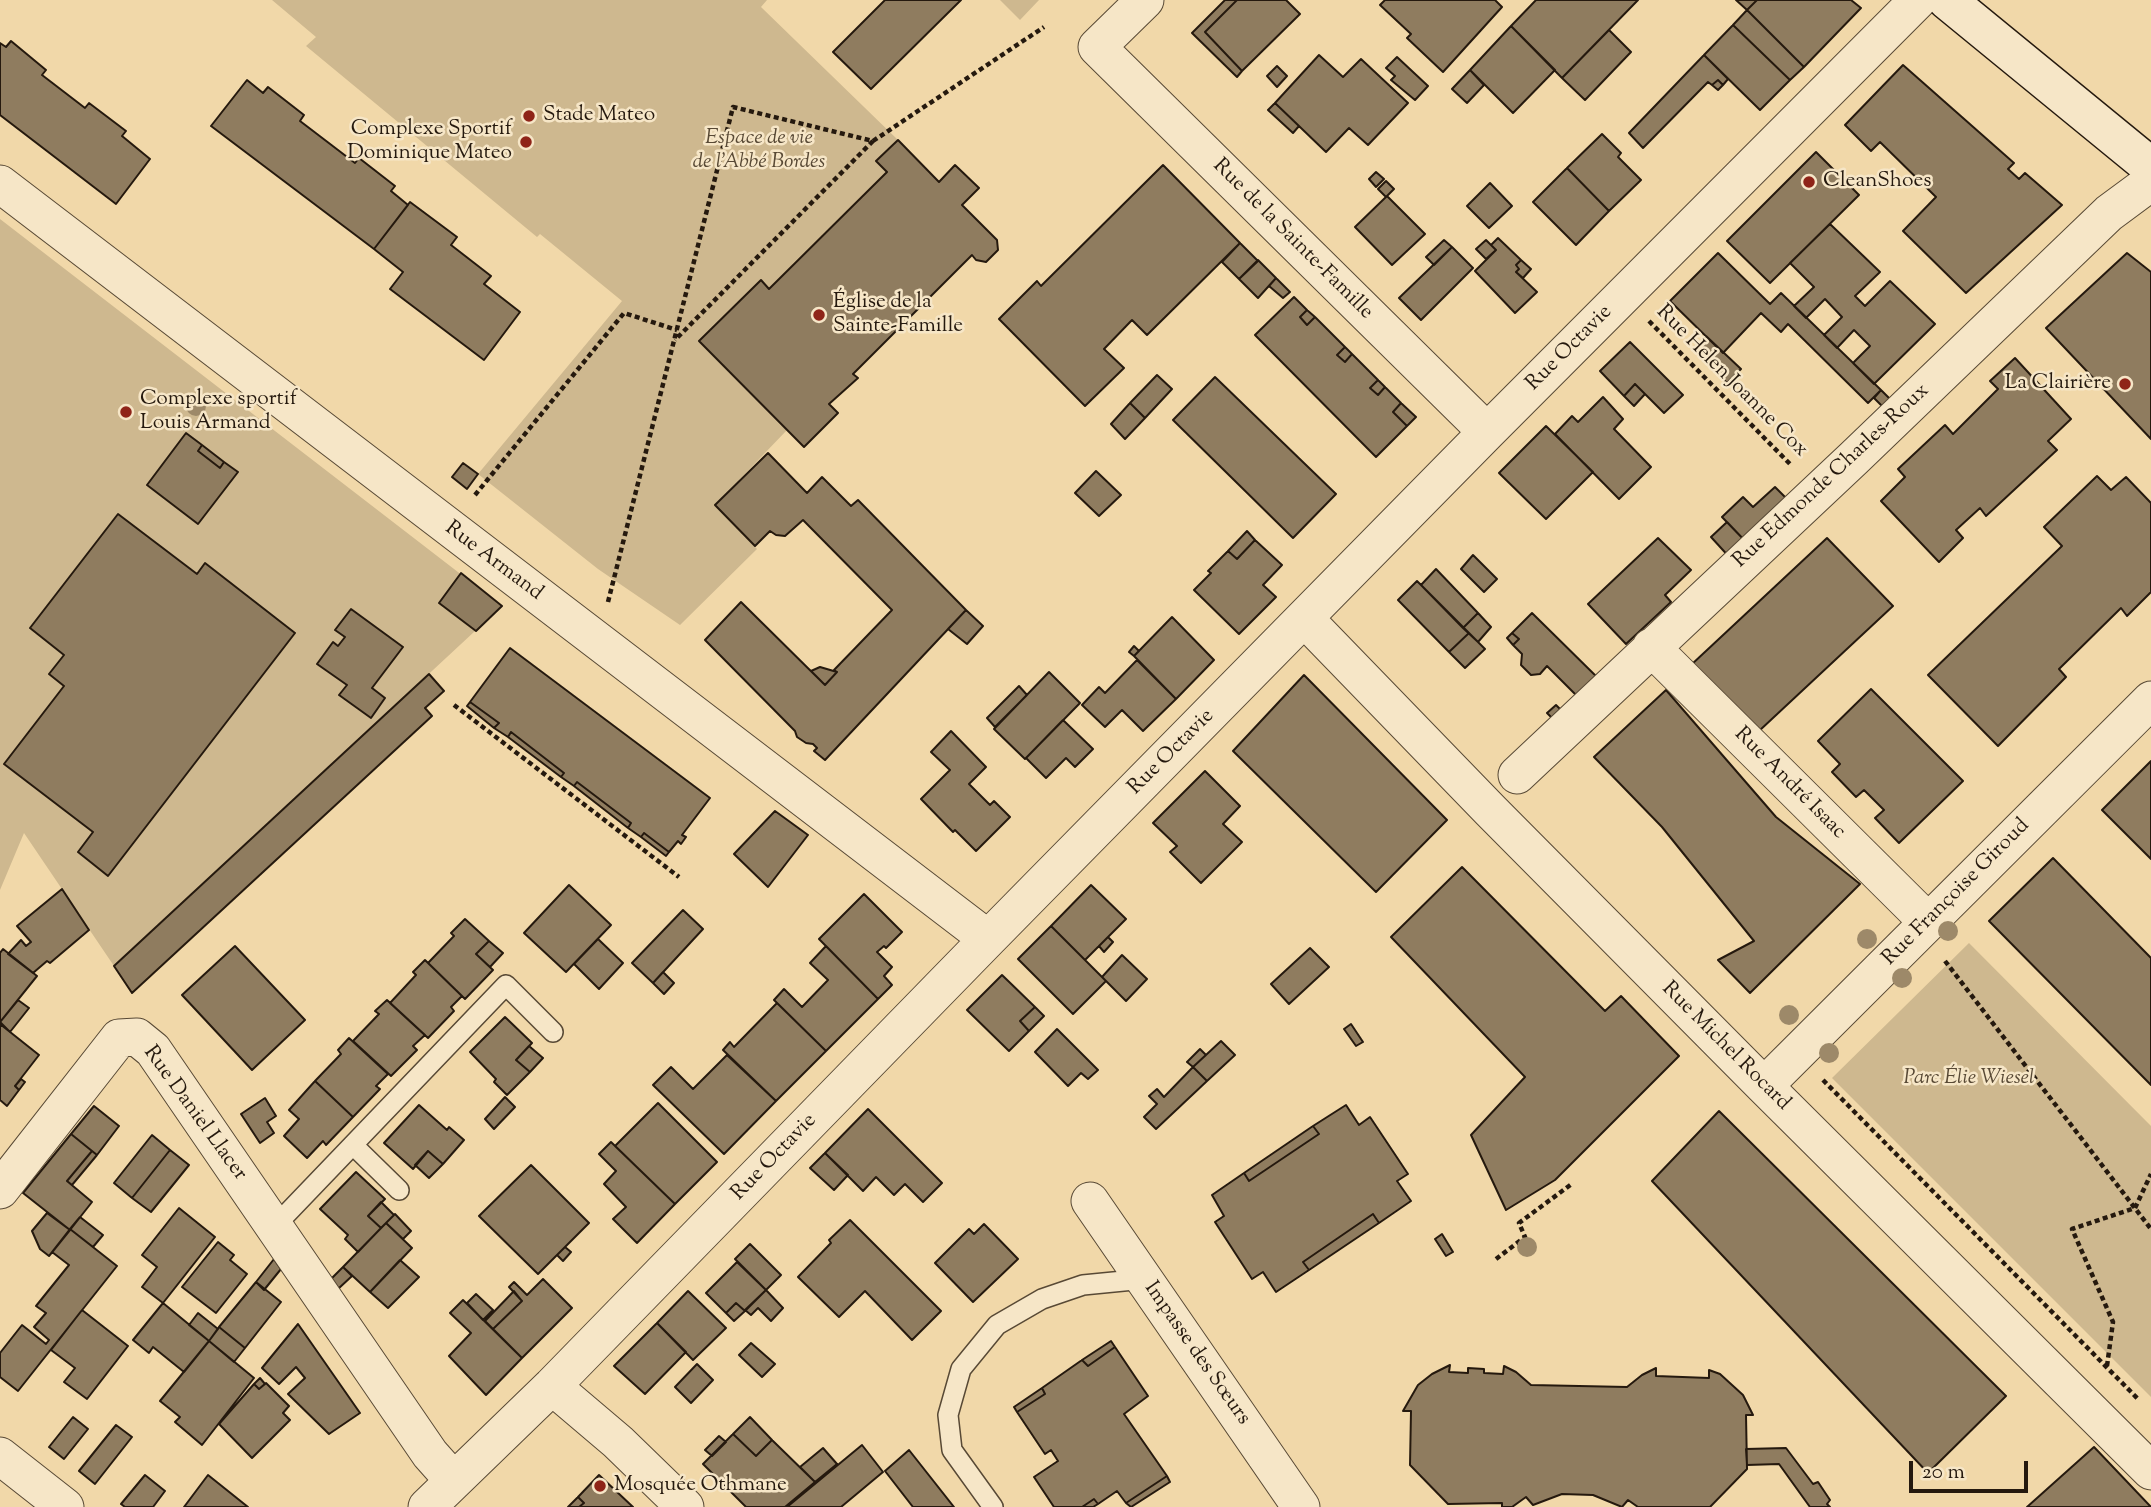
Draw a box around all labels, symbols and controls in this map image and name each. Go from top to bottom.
place label: Stade Mateo [543,103,655,129]
marker: Stade Mateo [521,108,537,124]
place label: Complexe Sportif Dominique Mateo [347,117,512,167]
park label: Espace de vie de l'Abbé Bordes [693,126,825,176]
marker: Complexe Sportif Dominique Mateo [518,134,534,150]
street label: Rue de la Sainte-Famille [1206,154,1378,326]
place label: CleanShoes [1823,169,1931,195]
marker: CleanShoes [1801,174,1817,190]
place label: Église de la Sainte-Famille [833,290,963,340]
street label: Rue Octavie [1522,301,1618,397]
street label: Rue Helen Joanne Cox [1650,301,1812,463]
marker: Église de la Sainte-Famille [811,307,827,323]
place label: La Clairière [2005,371,2111,397]
marker: La Clairière [2117,376,2133,392]
street label: Rue Edmonde Charles-Roux [1729,379,1935,575]
place label: Complexe sportif Louis Armand [140,387,297,437]
marker: Complexe sportif Louis Armand [118,404,134,420]
street label: Rue Armand [439,517,547,607]
street label: Rue Octavie [1124,705,1220,801]
street label: Rue André Isaac [1728,723,1850,845]
street label: Rue Françoise Giroud [1878,814,2036,972]
street label: Rue Michel Rocard [1655,977,1795,1117]
street label: Rue Daniel Llacer [137,1042,251,1186]
park label: Parc Élie Wiesel [1904,1066,2034,1092]
street label: Rue Octavie [727,1109,823,1207]
street label: Impasse des Sœurs [1137,1278,1255,1430]
scale bar [1913,1448,2032,1492]
text: 20 m [1922,1458,1965,1488]
place label: Mosquée Othmane [614,1473,787,1499]
marker: Mosquée Othmane [592,1478,608,1494]

